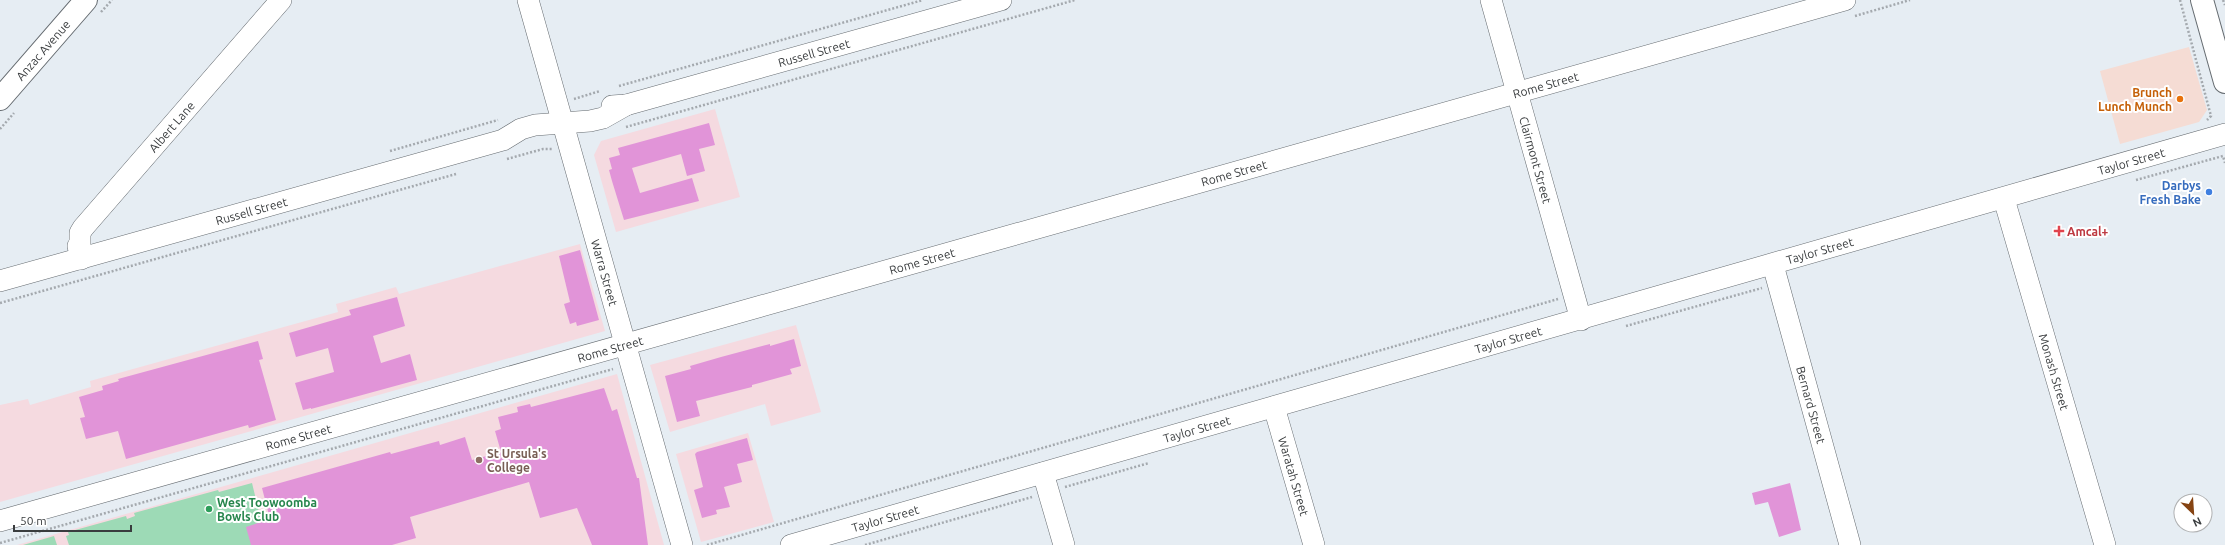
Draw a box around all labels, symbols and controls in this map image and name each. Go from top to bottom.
street label: Anzac Avenue [13,17,72,83]
street label: Russell Street [776,36,851,69]
street label: Rome Street [1511,69,1580,100]
place label: Brunch Lunch Munch [2098,86,2172,113]
marker: Brunch Lunch Munch [2175,94,2185,104]
street label: Albert Lane [146,99,197,154]
street label: Clairmont Street [1518,115,1554,205]
street label: Taylor Street [2096,145,2166,177]
street label: Rome Street [1199,157,1268,188]
place label: Darbys Fresh Bake [2139,179,2201,206]
marker: Darbys Fresh Bake [2204,187,2214,197]
street label: Russell Street [214,194,289,227]
place label: Amcal+ [2067,225,2109,238]
marker: Amcal+ [2054,226,2064,236]
street label: Taylor Street [1785,234,1855,266]
street label: Warra Street [589,238,621,307]
street label: Rome Street [888,245,957,276]
street label: Taylor Street [1473,324,1543,355]
street label: Monash Street [2037,332,2072,412]
street label: Rome Street [576,333,645,364]
street label: Bernard Street [1795,365,1828,445]
street label: Taylor Street [1162,413,1232,445]
street label: Rome Street [264,421,333,452]
street label: Waratah Street [1276,435,1312,518]
place label: St Ursula's College [487,447,547,474]
marker: St Ursula's College [474,455,484,465]
north arrow [2173,493,2213,533]
place label: West Toowoomba Bowls Club [217,496,317,523]
street label: Taylor Street [850,502,921,534]
marker: West Toowoomba Bowls Club [204,504,214,514]
scale bar [14,507,131,533]
text: 50 m [20,514,47,527]
text: N [2191,515,2203,529]

